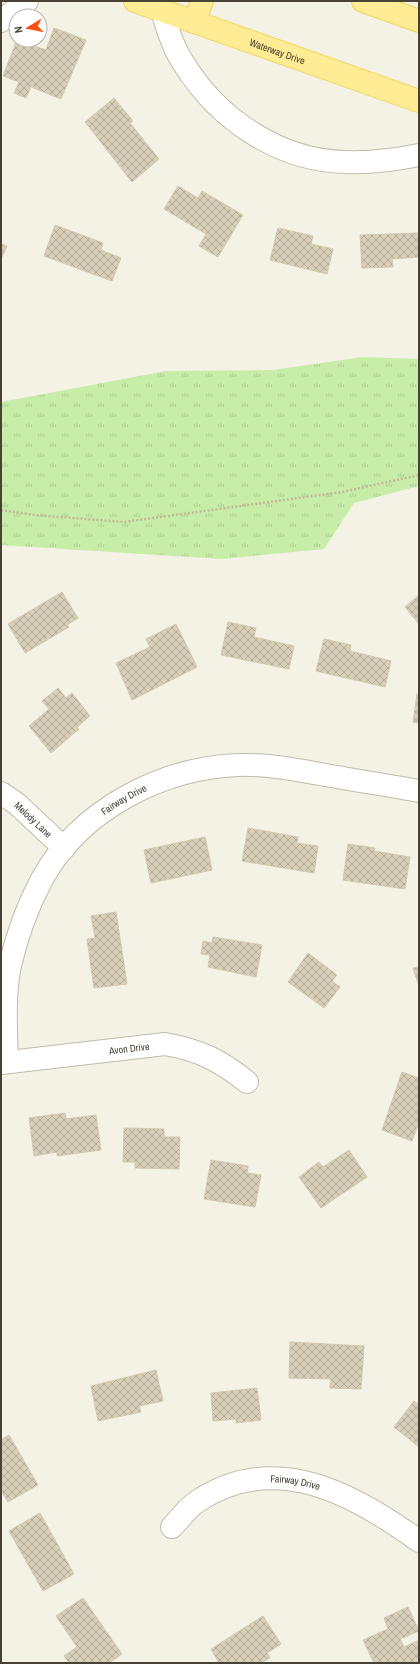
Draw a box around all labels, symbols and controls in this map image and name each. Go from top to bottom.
north arrow [8,8,48,48]
text: N [11,25,26,34]
street label: Waterway Drive [248,35,307,67]
street label: Fairway Drive [98,781,149,818]
street label: Melody Lane [12,799,55,841]
street label: Avon Drive [107,1039,150,1057]
street label: Fairway Drive [270,1472,322,1493]

